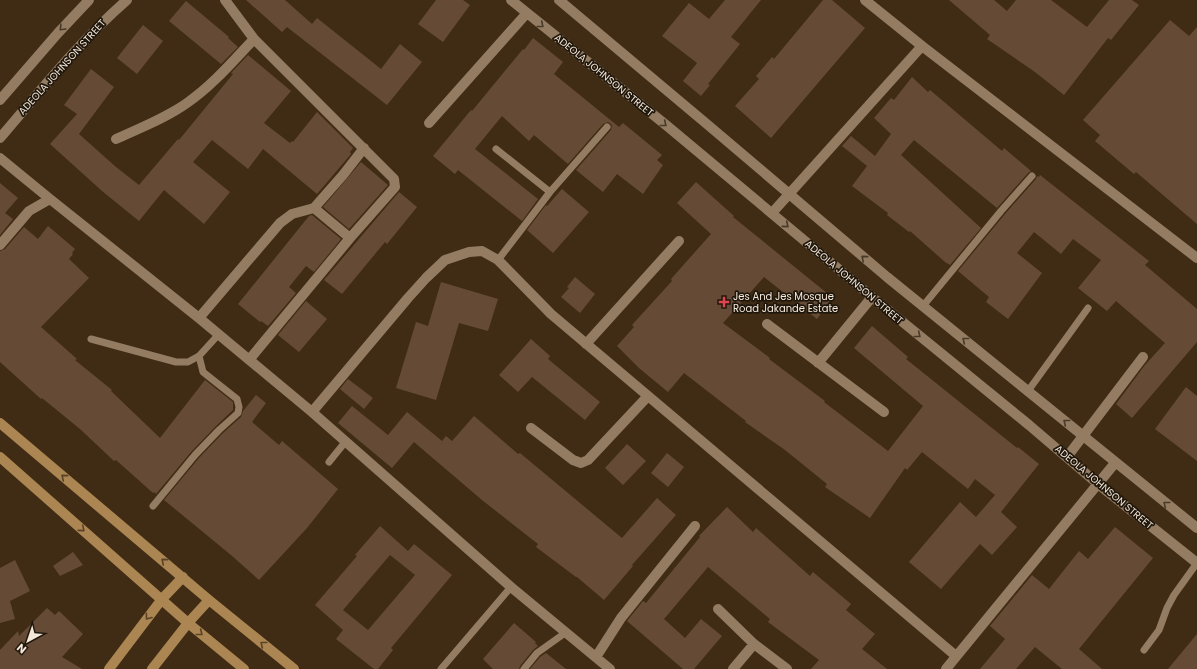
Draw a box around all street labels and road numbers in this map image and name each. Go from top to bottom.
street label: ADEOLA JOHNSON STREET [15,15,109,118]
street label: ADEOLA JOHNSON STREET [551,30,657,120]
street label: ADEOLA JOHNSON STREET [802,236,907,328]
street label: ADEOLA JOHNSON STREET [1052,441,1157,533]

